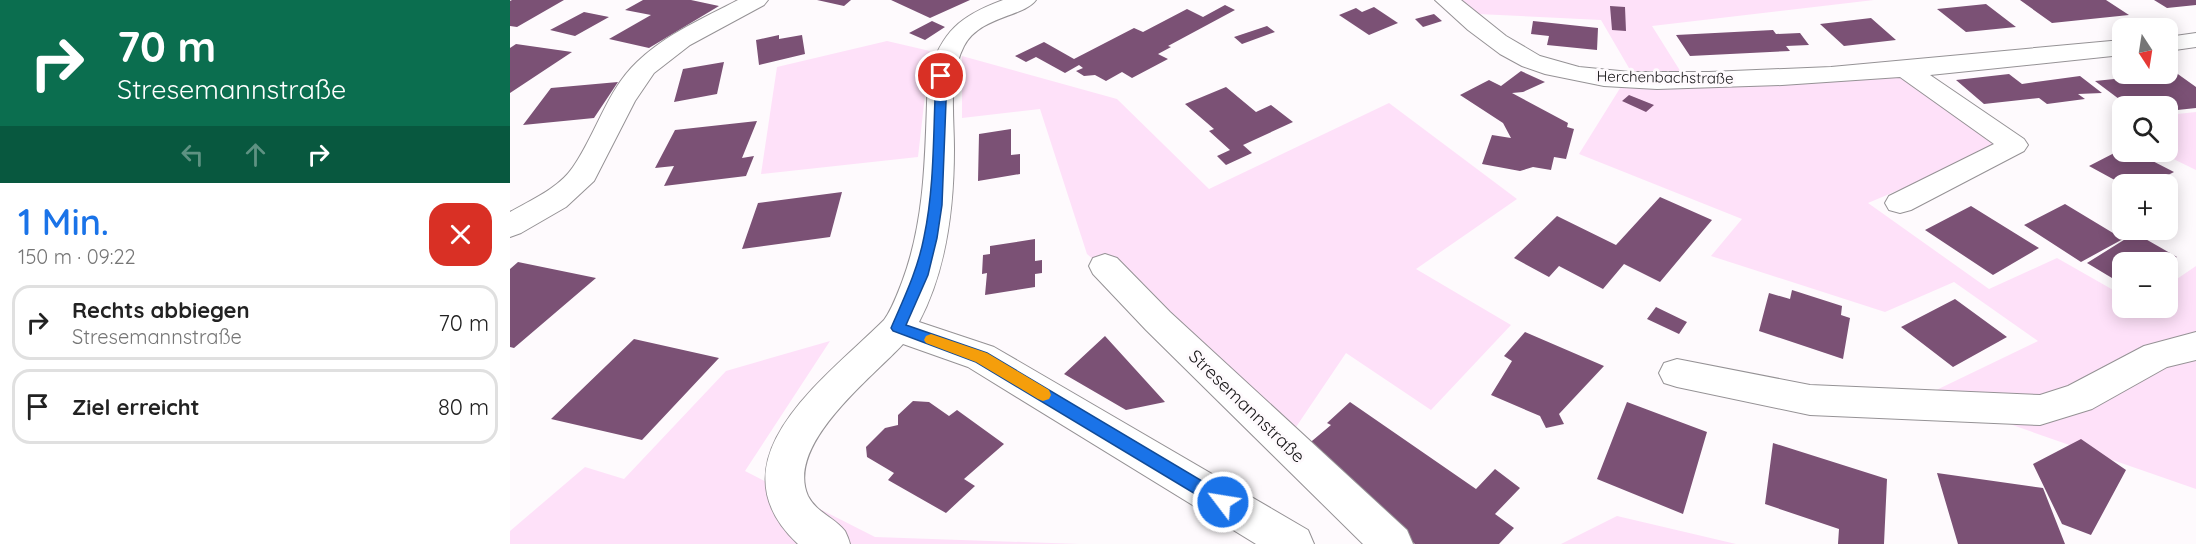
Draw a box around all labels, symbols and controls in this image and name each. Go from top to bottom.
north arrow [2112,18,2178,84]
map controls [2112,18,2178,318]
text: 70 m [117,20,216,73]
icon: right [18,24,96,102]
pin [915,50,966,101]
icon: arrive [924,59,957,92]
street label: Herchenbachstraße [1596,66,1734,88]
text: Stresemannstraße [117,72,346,106]
button: search [2112,96,2178,162]
icon: left [176,138,209,171]
icon: ahead [239,138,272,171]
icon: right [302,138,335,171]
button: + [2112,174,2178,240]
text: 1 Min. [18,199,109,244]
button: close [429,203,492,266]
text: 150 m · 09:22 [18,244,136,269]
button: − [2112,252,2178,318]
text: Rechts abbiegen [72,296,250,324]
icon: right [21,306,54,339]
text: 70 m [439,309,489,337]
text: Stresemannstraße [72,324,242,349]
street label: Stresemannstraße [1184,345,1310,467]
icon: arrive [21,390,54,423]
text: Ziel erreicht [72,393,200,421]
text: 80 m [438,393,489,421]
position arrow [1191,470,1255,534]

